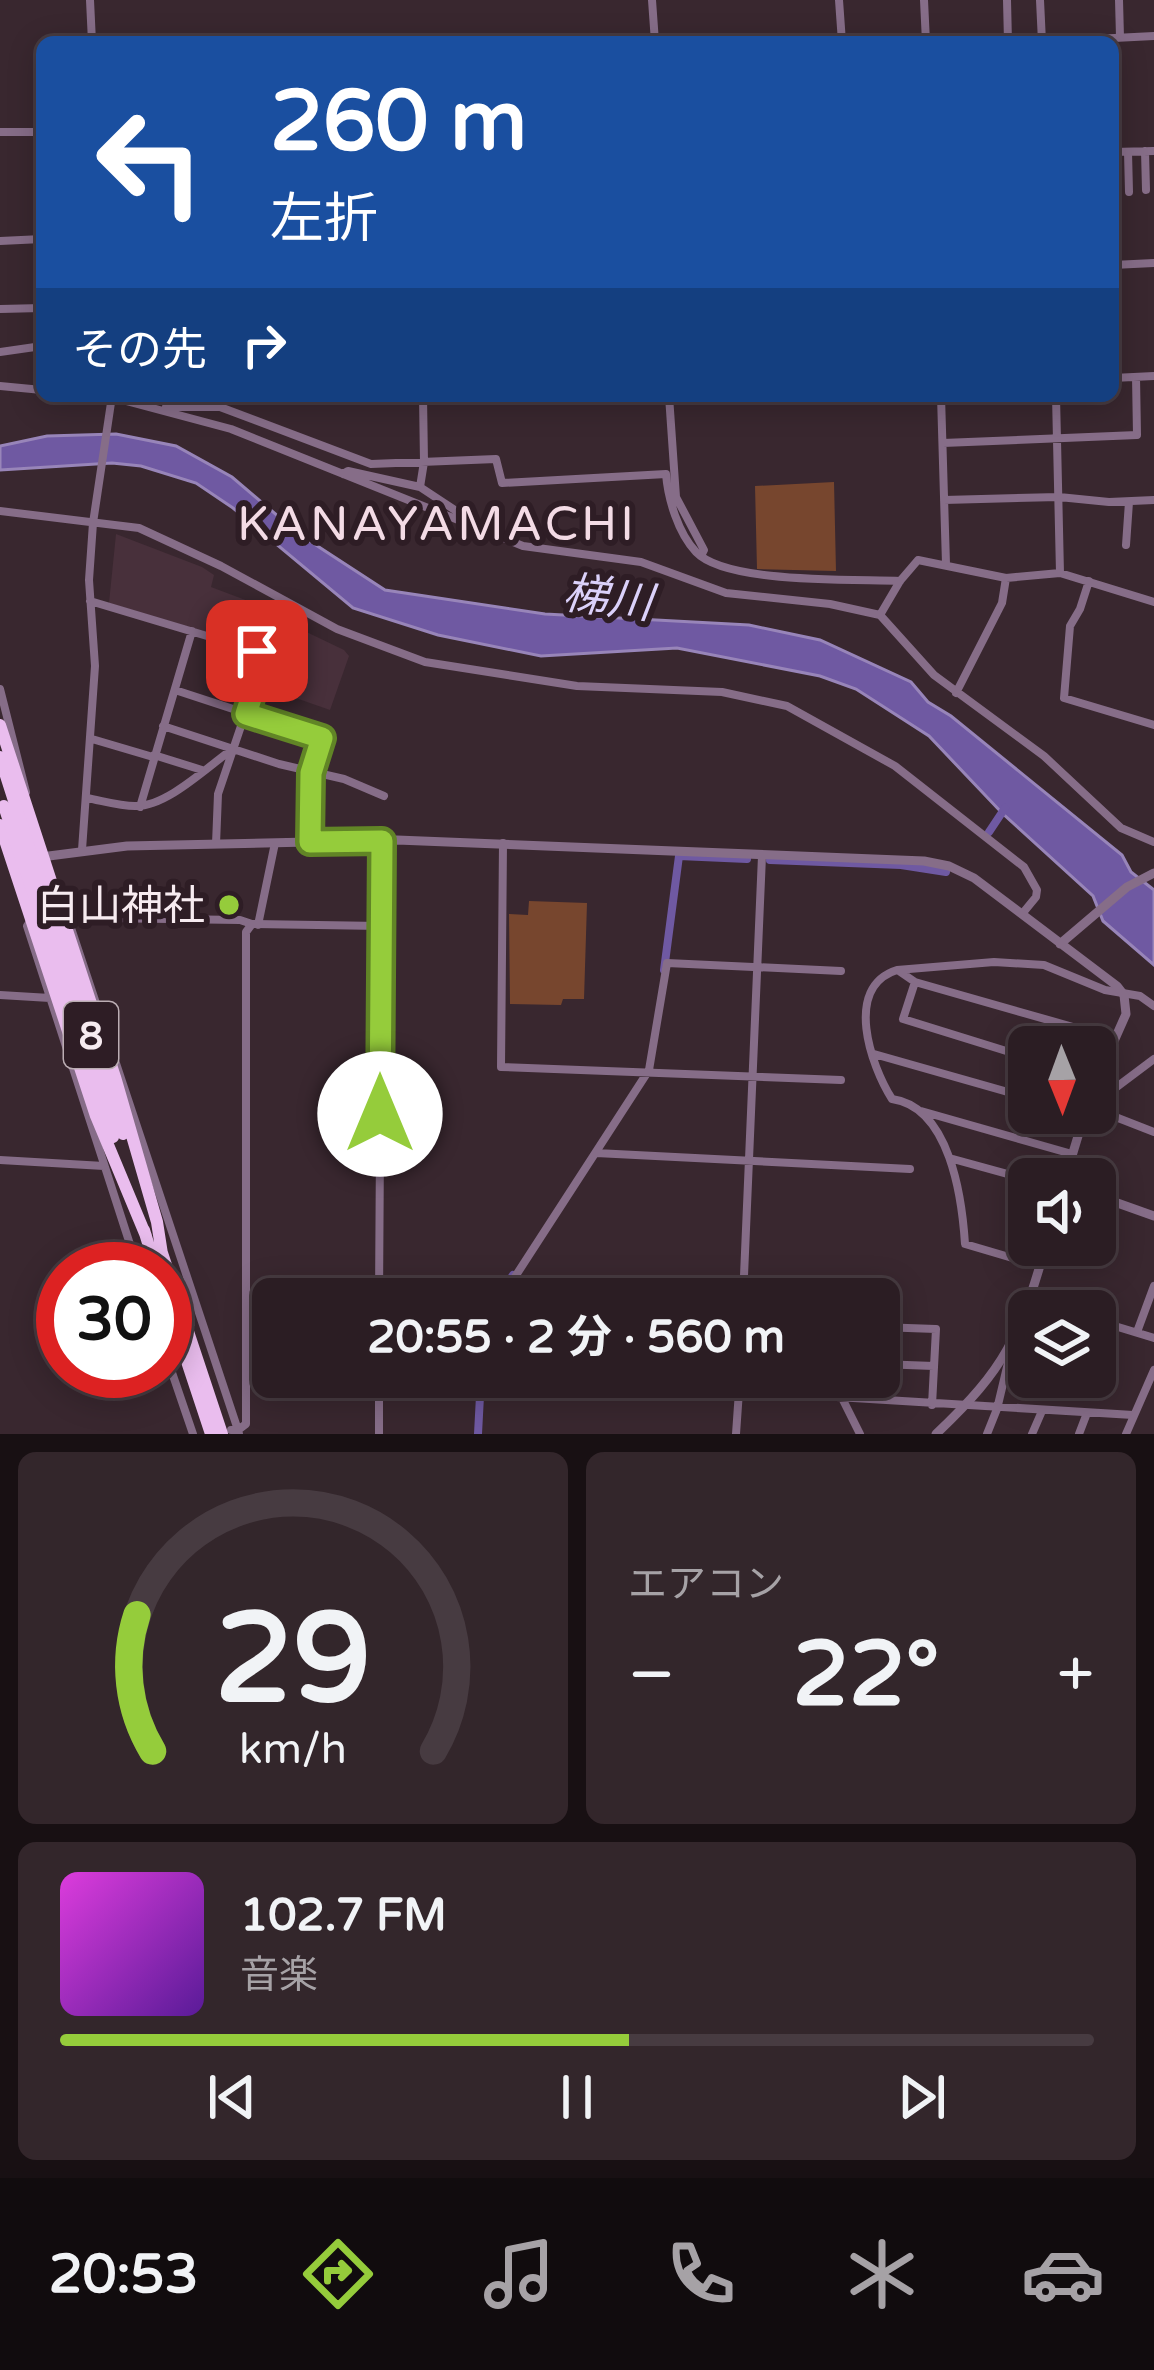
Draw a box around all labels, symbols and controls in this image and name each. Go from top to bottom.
text: 260 m [270,72,527,173]
icon: left [72,84,228,240]
text: 左折 [270,187,378,252]
icon: right [231,312,297,378]
text: その先 [72,324,207,378]
district label: KANAYAMACHI [237,496,637,554]
water label: 梯川 [560,567,660,632]
pin [206,600,308,702]
icon: arrive [224,618,290,684]
place label: 白山神社 [37,881,205,932]
marker: 白山神社 [216,892,242,918]
road number: 8 [64,1002,118,1068]
north arrow [1008,1026,1116,1134]
map controls [1008,1026,1116,1398]
position arrow [317,1051,443,1177]
button: sound [1008,1158,1116,1266]
speed limit sign: 30 [36,1242,192,1398]
button: layers [1008,1290,1116,1398]
text: 20:55 · 2 分 · 560 m [367,1311,785,1365]
text: エアコン [628,1561,784,1608]
text: 29 [215,1585,371,1736]
text: 22° [792,1621,939,1730]
text: − [628,1635,675,1715]
text: + [1057,1635,1094,1715]
text: km/h [239,1724,347,1775]
text: 102.7 FM [240,1889,447,1943]
text: 音楽 [240,1952,318,1999]
icon: previous [199,2064,265,2130]
icon: pause [544,2064,610,2130]
icon: next [889,2064,955,2130]
icon: directions [296,2232,380,2316]
icon: music [477,2232,561,2316]
icon: phone [659,2232,743,2316]
icon: climate [840,2232,924,2316]
icon: car [1021,2232,1105,2316]
text: 20:53 [49,2242,198,2307]

